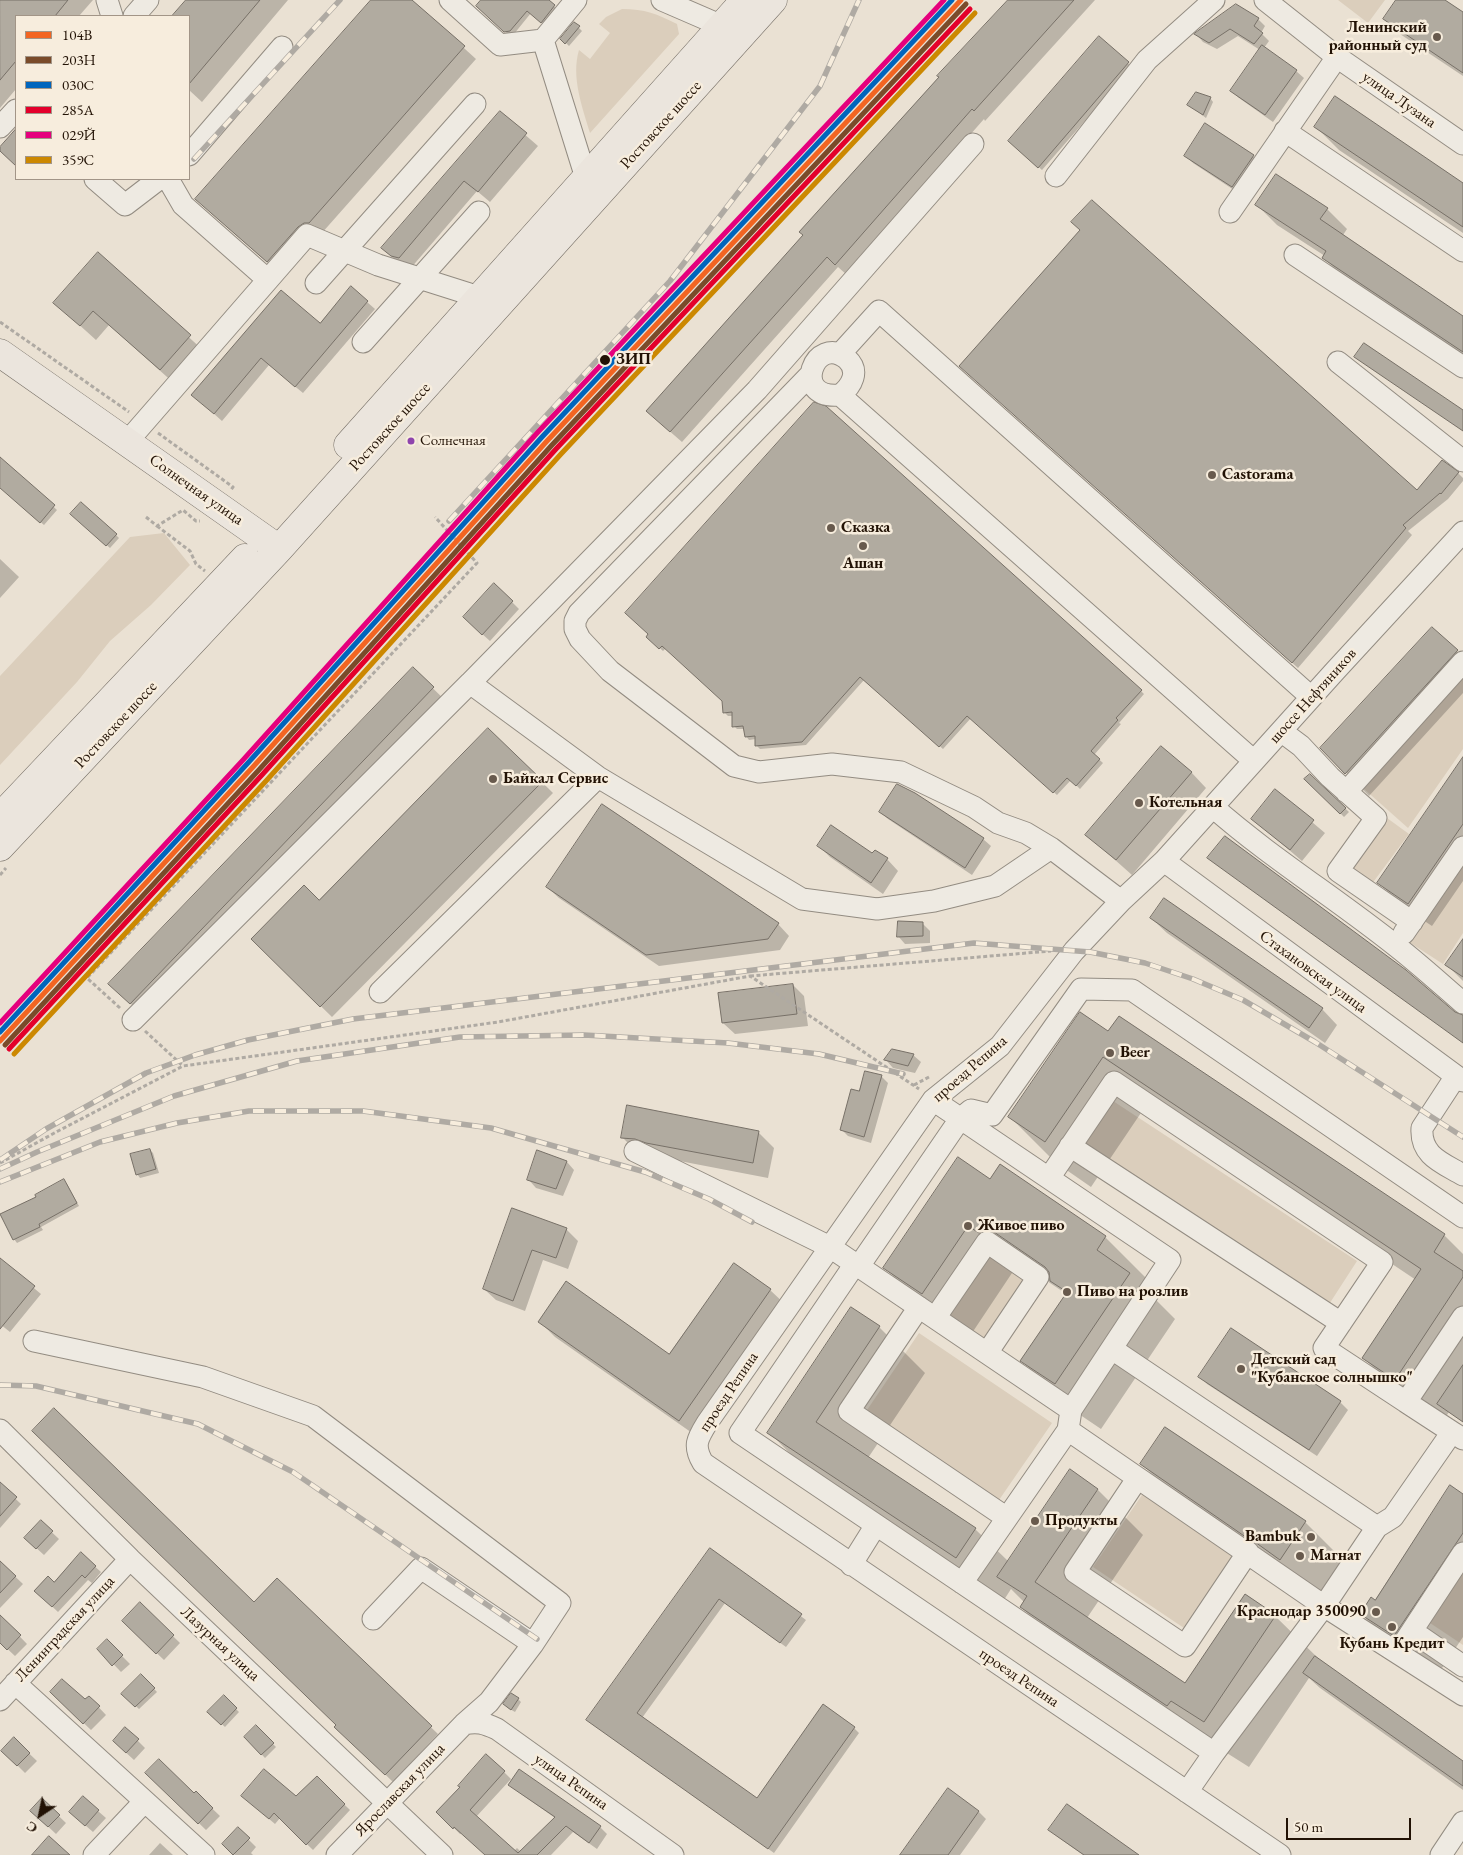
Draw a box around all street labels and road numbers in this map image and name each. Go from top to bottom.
street label: улица Лузана [1358,67,1440,133]
street label: Ростовское шоссе [616,77,706,173]
street label: Ростовское шоссе [345,379,435,475]
street label: Солнечная улица [145,450,247,530]
street label: шоссе Нефтяников [1265,644,1361,748]
street label: Ростовское шоссе [71,677,161,773]
street label: Стахановская улица [1256,927,1370,1017]
street label: проезд Репина [929,1031,1011,1107]
street label: проезд Репина [695,1348,763,1436]
street label: Ленинградская улица [11,1572,119,1686]
street label: Лазурная улица [176,1602,264,1686]
street label: проезд Репина [975,1644,1063,1712]
street label: Ярославская улица [351,1740,449,1840]
street label: улица Репина [530,1749,612,1815]

